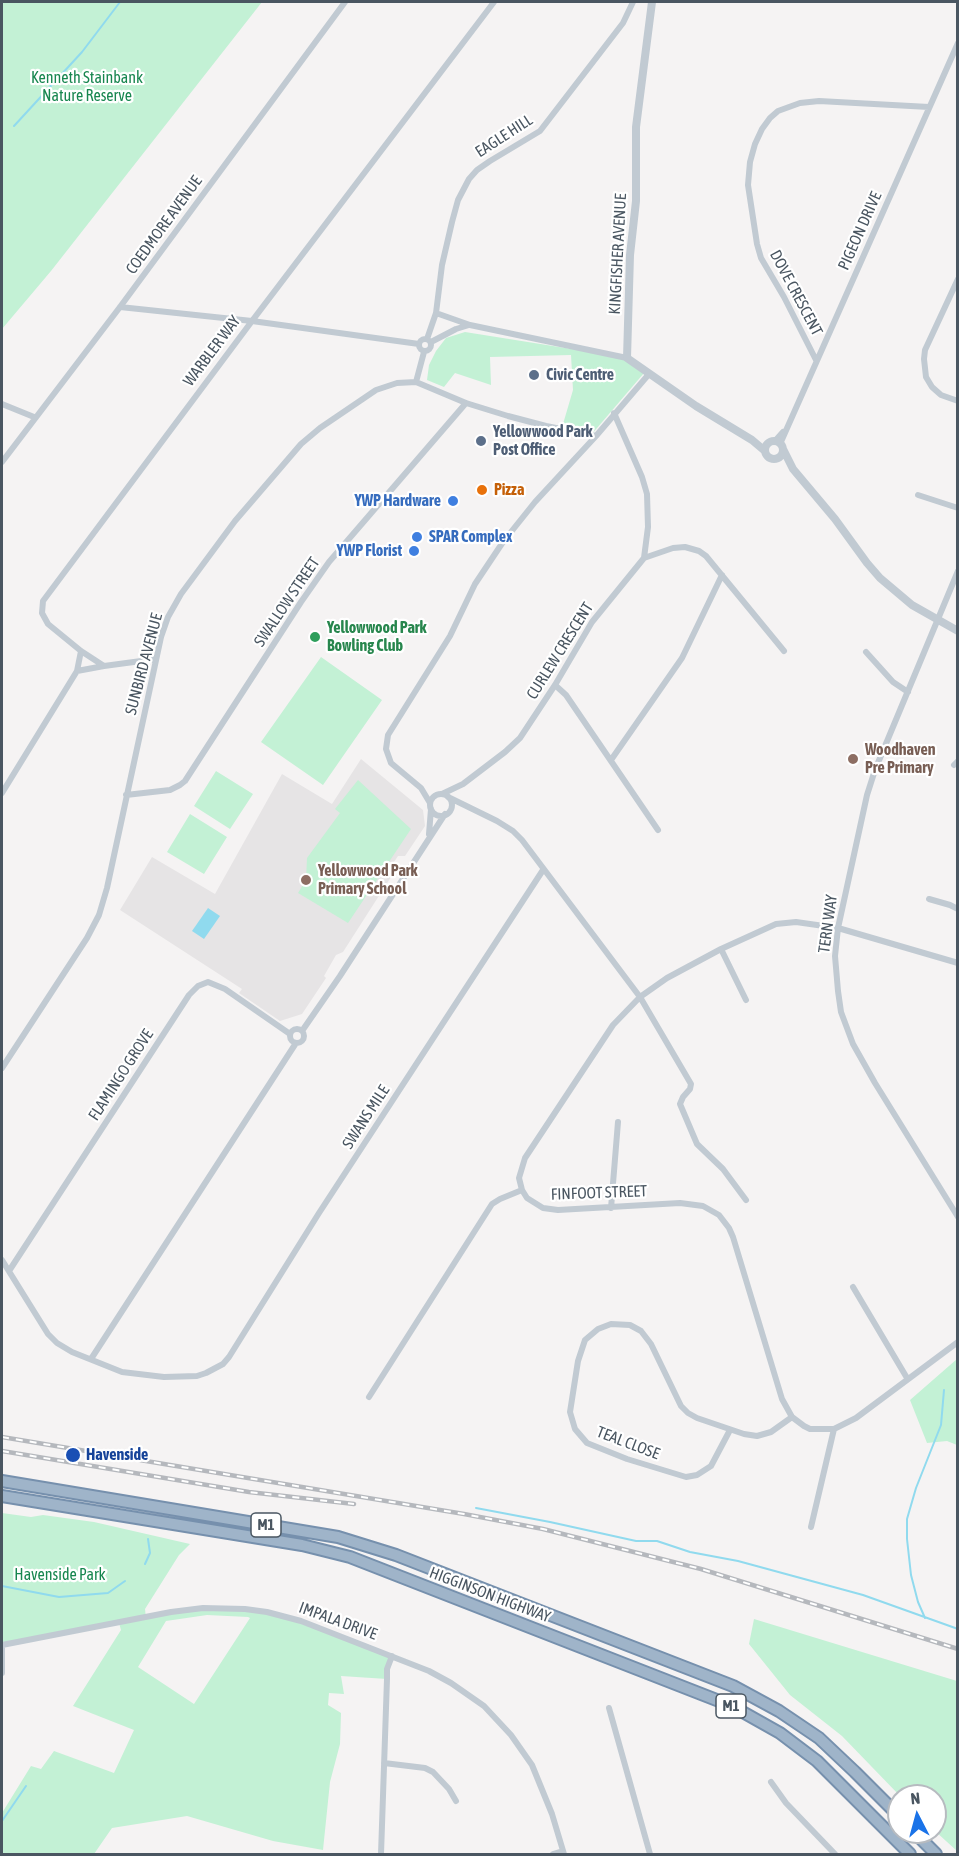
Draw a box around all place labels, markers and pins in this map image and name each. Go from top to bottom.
place label: Civic Centre [546,365,614,385]
marker: Civic Centre [527,368,541,382]
place label: Yellowwood Park Post Office [493,422,593,460]
marker: Yellowwood Park Post Office [474,434,488,448]
place label: Pizza [494,480,524,500]
marker: Pizza [475,483,489,497]
place label: YWP Hardware [354,491,441,511]
marker: YWP Hardware [446,494,460,508]
place label: SPAR Complex [429,527,512,547]
marker: SPAR Complex [410,530,424,544]
place label: YWP Florist [337,541,402,561]
marker: YWP Florist [407,544,421,558]
place label: Yellowwood Park Bowling Club [327,618,427,656]
marker: Yellowwood Park Bowling Club [308,630,322,644]
place label: Woodhaven Pre Primary [865,740,935,778]
marker: Woodhaven Pre Primary [846,752,860,766]
place label: Yellowwood Park Primary School [318,861,418,899]
marker: Yellowwood Park Primary School [299,873,313,887]
place label: Havenside [86,1445,148,1465]
marker: Havenside [64,1446,82,1464]

